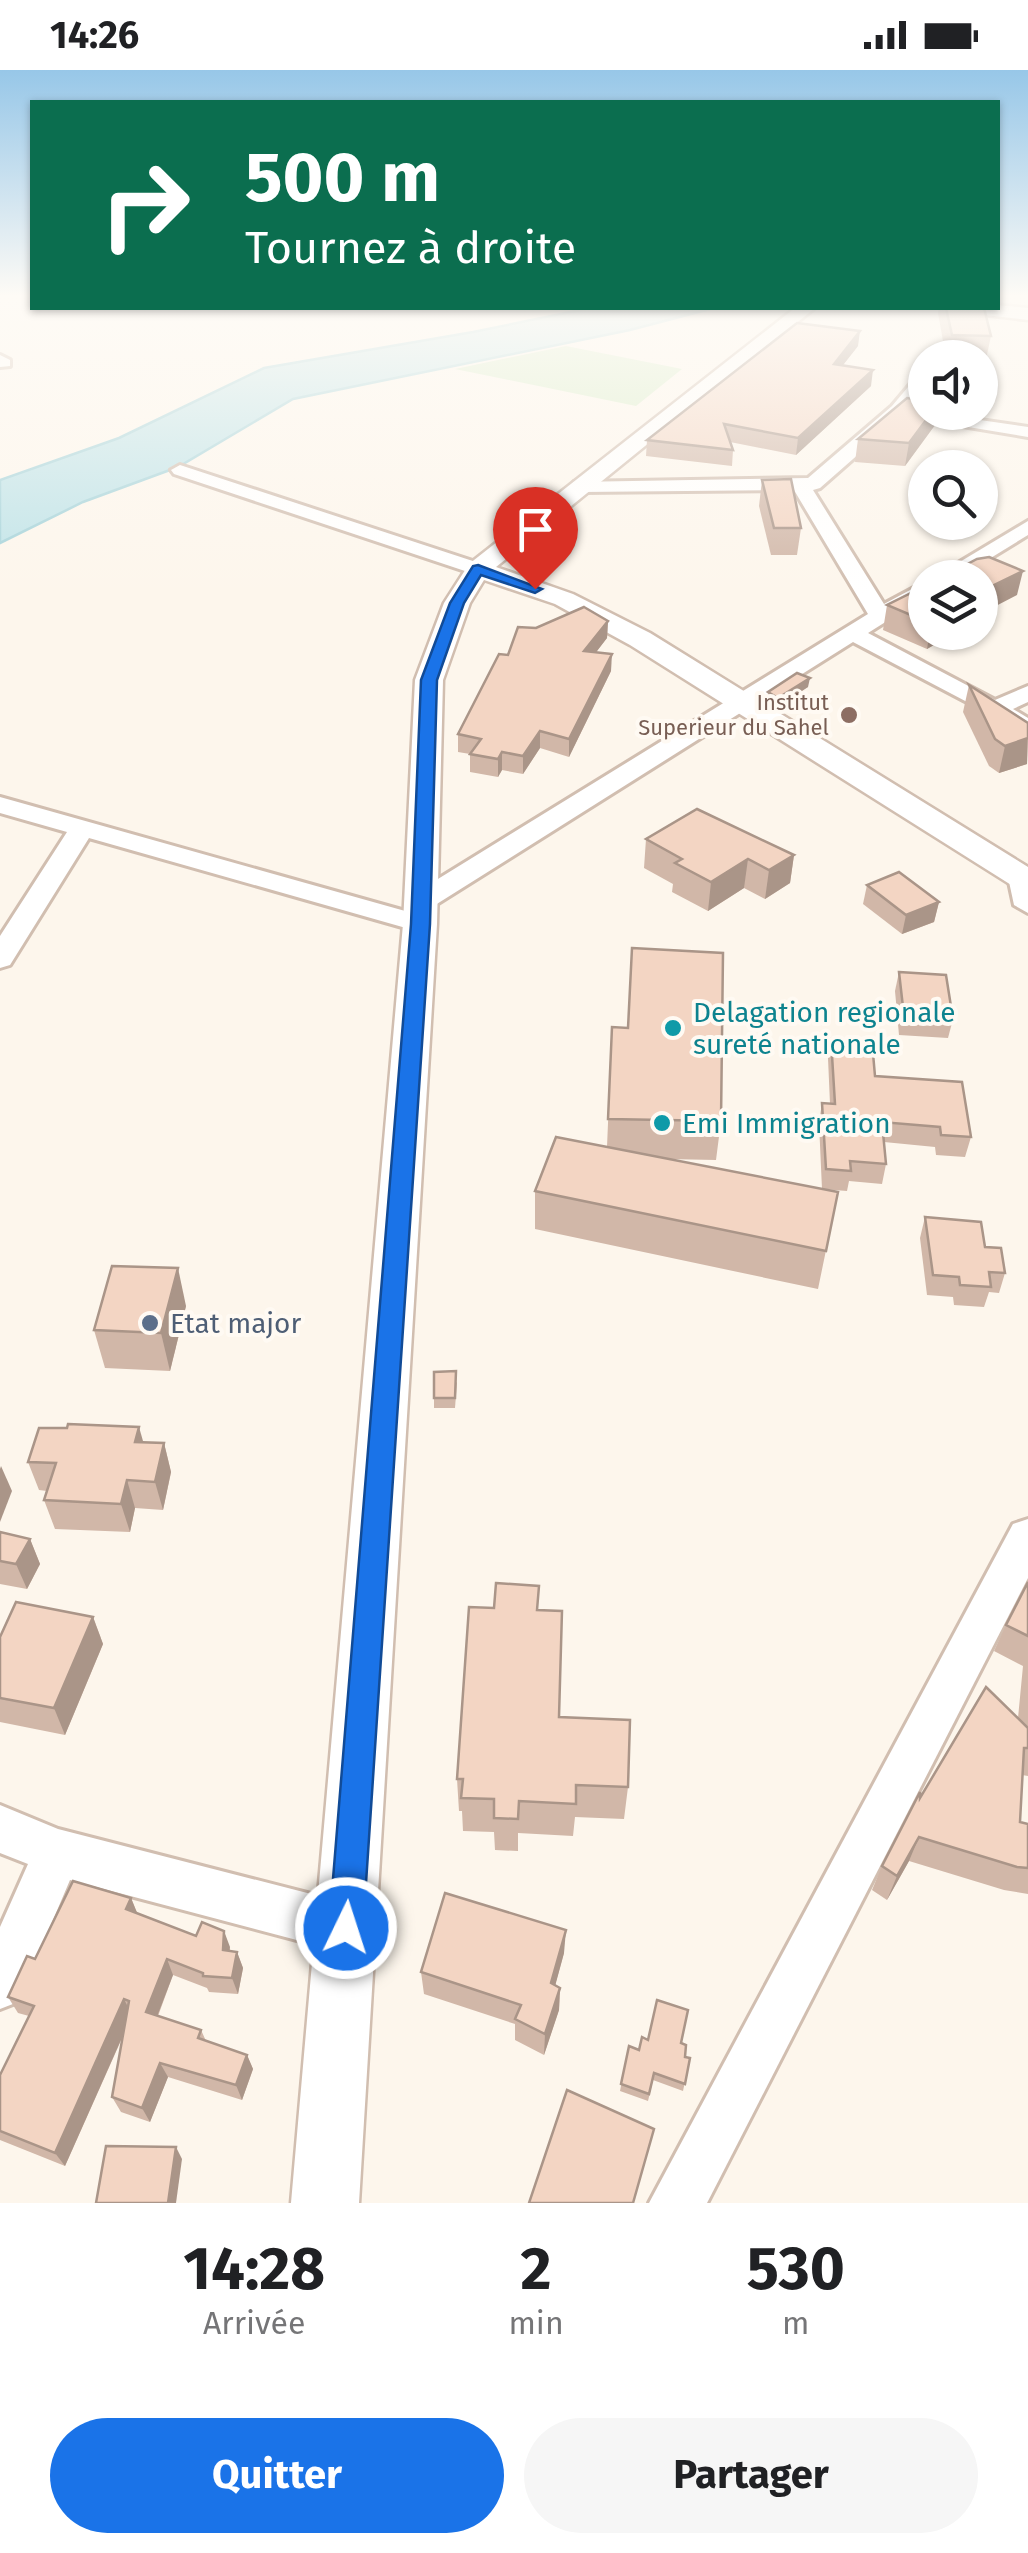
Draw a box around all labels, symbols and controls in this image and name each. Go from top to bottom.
text: 14:26 [50,12,139,58]
text: 500 m [245,136,440,220]
icon: right [80,140,210,270]
text: Tournez à droite [245,221,576,275]
map controls [908,340,998,650]
button: sound [908,340,998,430]
button: search [908,450,998,540]
pin [493,487,578,590]
icon: arrive [508,502,563,557]
button: layers [908,560,998,650]
place label: Institut Superieur du Sahel [638,689,829,741]
marker: Institut Superieur du Sahel [838,704,860,726]
place label: Delagation regionale sureté nationale [693,996,955,1061]
marker: Delagation regionale sureté nationale [662,1017,684,1039]
place label: Emi Immigration [682,1107,891,1140]
marker: Emi Immigration [651,1112,673,1134]
place label: Etat major [170,1307,301,1340]
marker: Etat major [139,1312,161,1334]
position arrow [294,1876,398,1980]
text: 14:28 [183,2233,325,2305]
text: 2 [521,2233,552,2305]
text: 530 [747,2233,845,2305]
text: Arrivée [203,2304,306,2342]
text: min [508,2304,564,2342]
text: m [782,2304,810,2342]
button: Quitter [50,2418,504,2533]
button: Partager [524,2418,978,2533]

